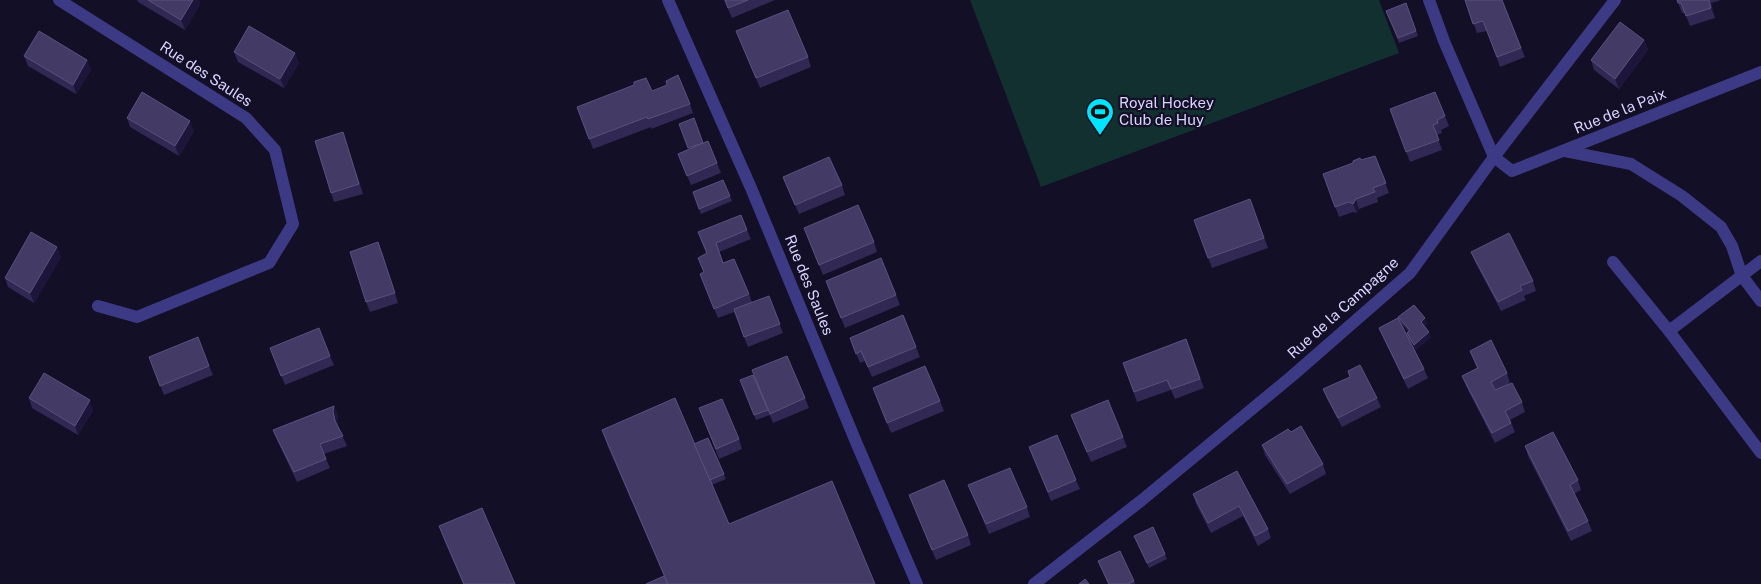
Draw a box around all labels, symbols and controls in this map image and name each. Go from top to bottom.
street label: Rue des Saules [157,37,256,110]
street label: Rue de la Paix [1571,84,1668,137]
place label: Royal Hockey Club de Huy [1119,94,1214,128]
sports icon: Royal Hockey Club de Huy [1085,97,1115,136]
street label: Rue des Saules [782,232,837,337]
street label: Rue de la Campagne [1284,253,1402,362]

